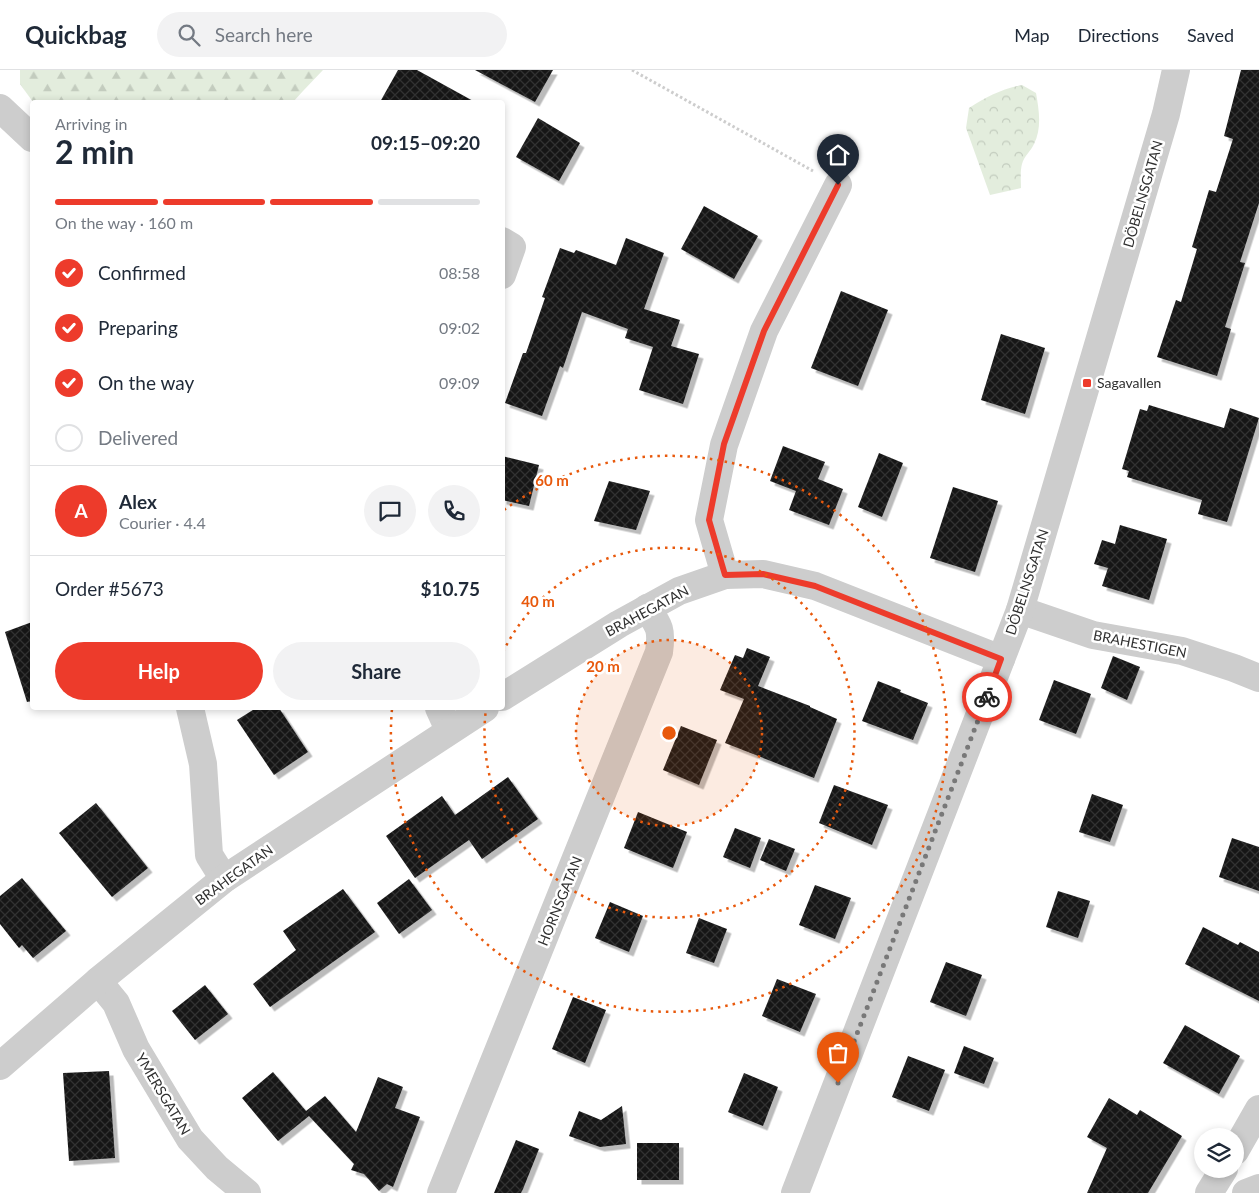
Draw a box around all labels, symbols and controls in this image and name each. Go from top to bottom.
search box [157,12,507,57]
text: Quickbag [25,20,127,49]
icon: search [175,21,203,49]
text: Search here [215,23,313,46]
text: Map [1014,24,1050,46]
text: Directions [1078,24,1159,46]
text: Saved [1187,24,1234,46]
text: Arriving in [55,114,128,133]
text: 09:15–09:20 [371,131,480,154]
text: 2 min [55,132,134,171]
pin [817,134,859,185]
street label: DÖBELNSGATAN [1119,138,1166,249]
icon: home [824,141,852,169]
text: On the way · 160 m [55,213,193,232]
icon: check [55,259,83,287]
text: Confirmed [98,261,186,284]
text: 08:58 [439,263,480,282]
icon: check [55,314,83,342]
text: Preparing [98,316,178,339]
text: 09:02 [439,318,480,337]
icon: check [55,369,83,397]
text: On the way [98,371,194,394]
text: 09:09 [439,373,480,392]
place label: Sagavallen [1097,374,1161,391]
marker: Sagavallen [1081,377,1093,389]
text: Delivered [98,426,178,449]
text: 60 m [535,471,569,489]
button: chat [364,485,416,537]
button: phone [428,485,480,537]
text: Alex [119,490,157,513]
text: A [74,499,88,522]
text: Courier · 4.4 [119,513,206,532]
street label: DÖBELNSGATAN [1001,527,1052,637]
text: Order #5673 [55,577,164,600]
text: $10.75 [420,577,480,600]
street label: BRAHEGATAN [602,581,691,640]
text: 40 m [521,592,555,610]
street label: BRAHESTIGEN [1092,626,1188,661]
button: Help [55,642,263,700]
button: Share [273,642,480,700]
text: 20 m [586,657,620,675]
courier [962,672,1012,722]
icon: bike [973,683,1001,711]
centre of rings [660,724,678,742]
street label: BRAHEGATAN [192,841,276,908]
street label: HORNSGATAN [534,854,585,948]
pin [817,1032,859,1083]
icon: bag [824,1039,852,1067]
street label: YMERSGATAN [132,1050,194,1138]
map controls [1194,1128,1244,1178]
button: layers [1194,1128,1244,1178]

